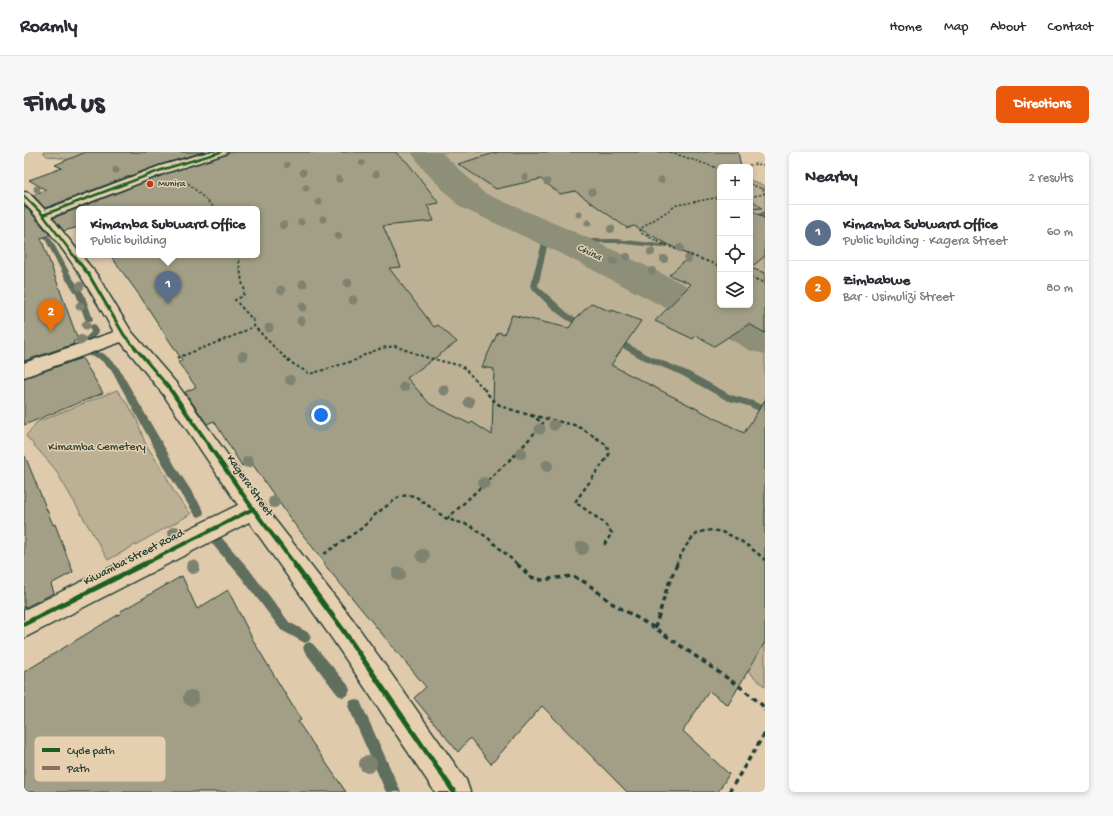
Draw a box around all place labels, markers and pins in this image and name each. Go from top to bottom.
place label: Munira [158,178,186,190]
marker: Munira [145,179,155,189]
pin: 1 [155,271,181,304]
pin: 2 [38,299,64,332]

